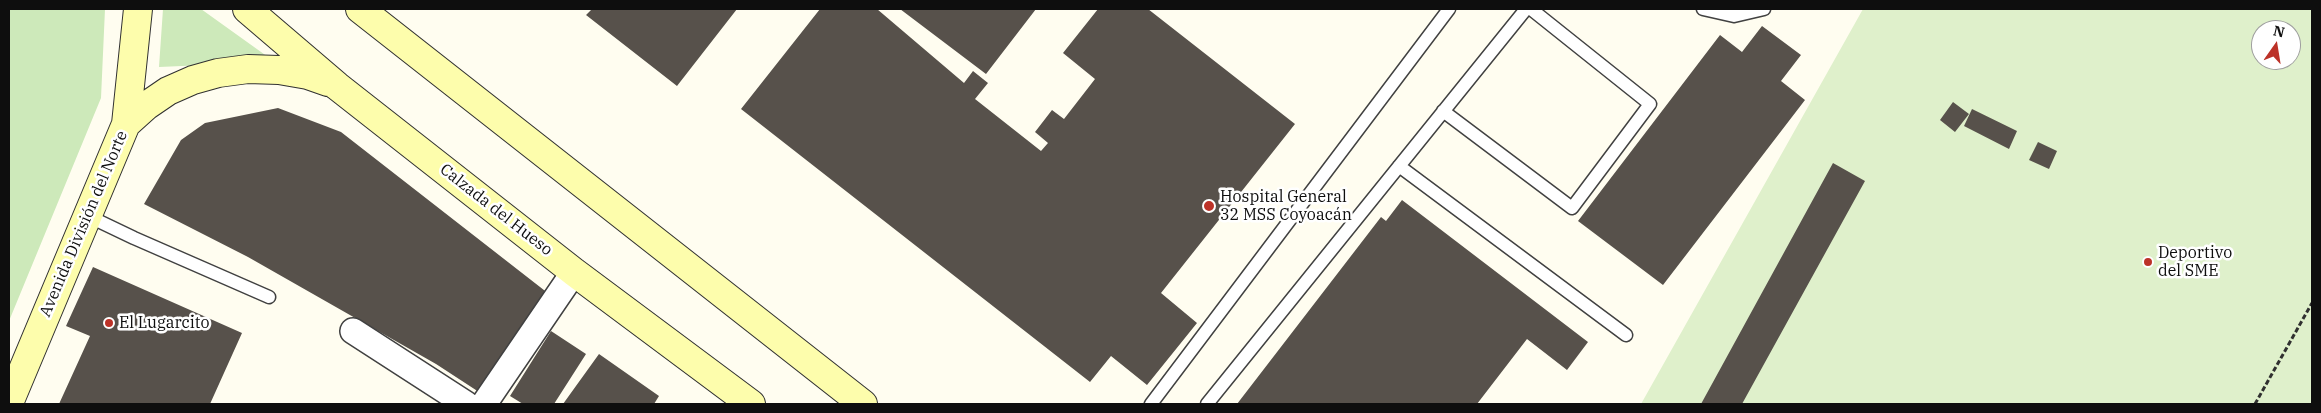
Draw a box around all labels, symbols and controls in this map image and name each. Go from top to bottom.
north arrow [2251,20,2301,70]
text: N [2272,21,2287,41]
street label: Avenida División del Norte [36,128,132,320]
street label: Calzada del Hueso [436,160,556,260]
place label: Hospital General 32 MSS Coyoacán [1220,187,1352,225]
marker: Hospital General 32 MSS Coyoacán [1202,199,1216,213]
place label: Deportivo del SME [2158,243,2232,281]
marker: Deportivo del SME [2142,256,2154,268]
place label: El Lugarcito [119,313,209,333]
marker: El Lugarcito [103,317,115,329]

